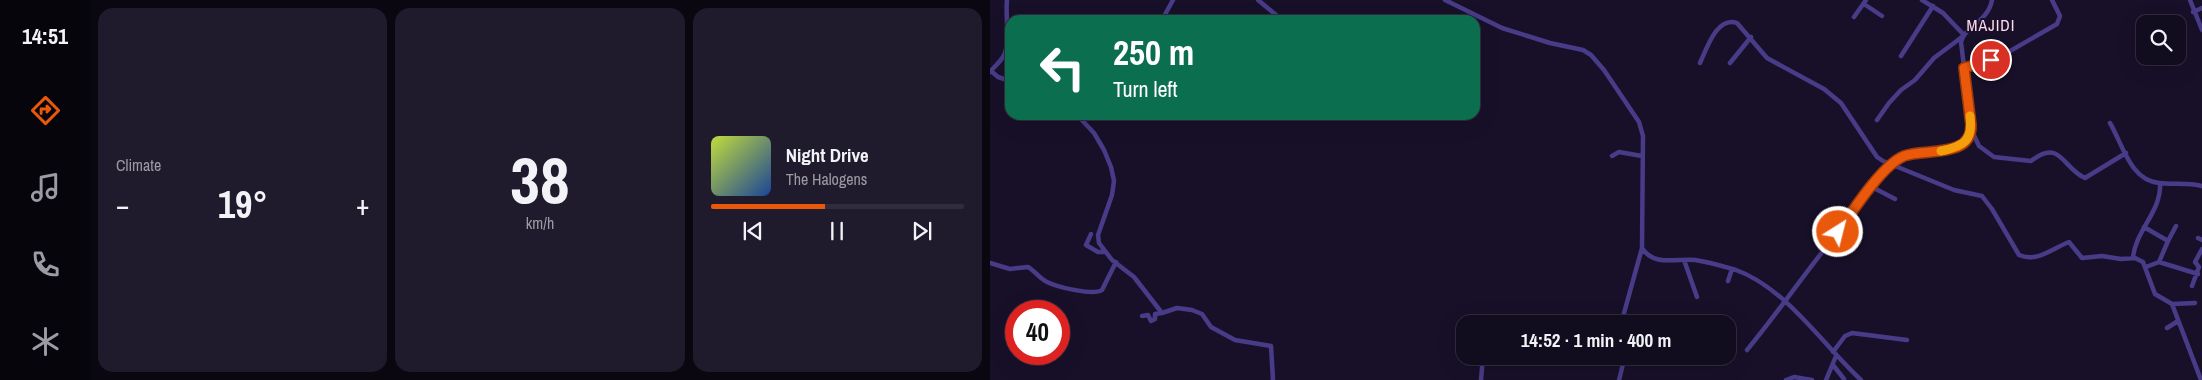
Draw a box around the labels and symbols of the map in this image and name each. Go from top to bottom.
district label: MAJIDI [1966,14,2016,36]
pin [1970,39,2012,81]
position arrow [1811,205,1863,257]
speed limit sign: 40 [1005,300,1070,365]

